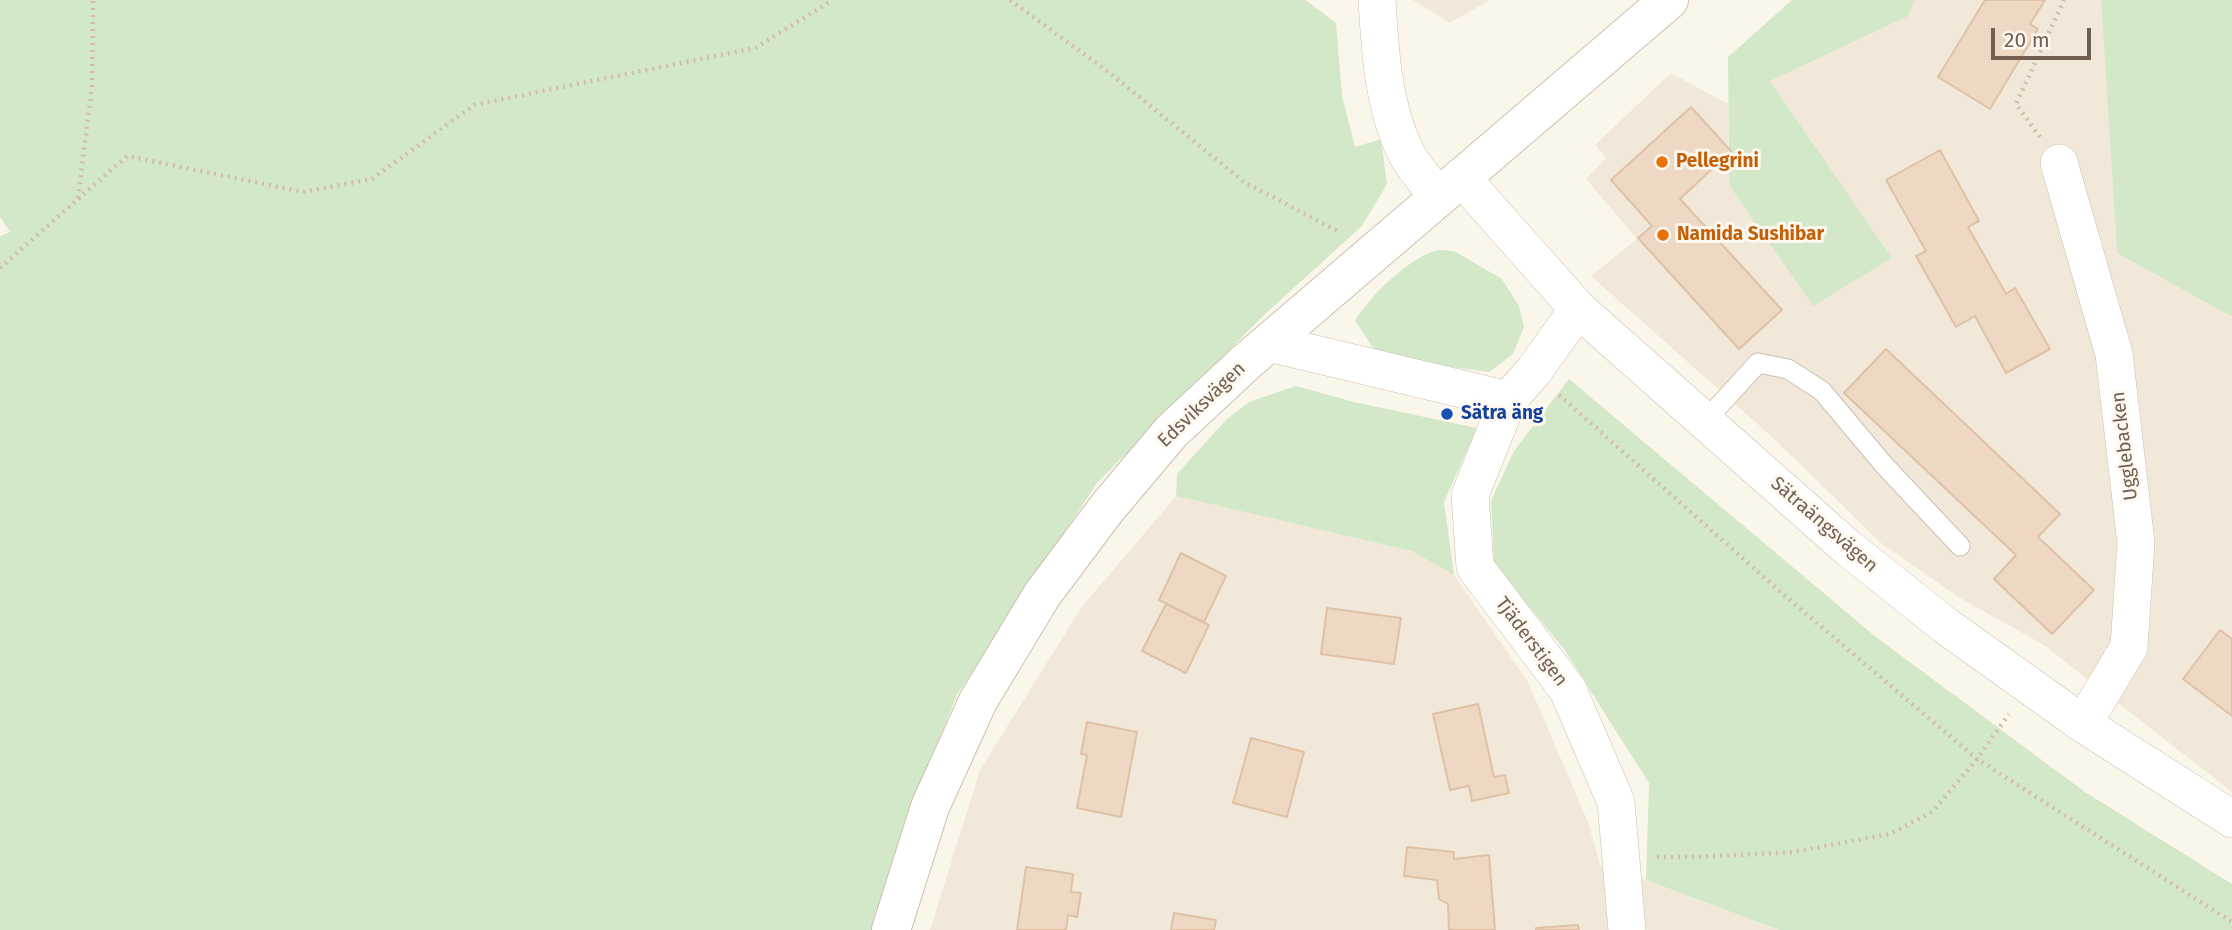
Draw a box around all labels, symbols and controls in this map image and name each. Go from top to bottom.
scale bar [1994,14,2094,58]
text: 20 m [2004,27,2050,53]
place label: Pellegrini [1676,151,1759,173]
marker: Pellegrini [1654,154,1670,170]
place label: Namida Sushibar [1677,224,1824,246]
marker: Namida Sushibar [1655,227,1671,243]
street label: Edsviksvägen [1153,358,1251,452]
street label: Ugglebacken [2107,390,2143,502]
place label: Sätra äng [1461,403,1543,425]
marker: Sätra äng [1439,406,1455,422]
street label: Sätraängsvägen [1766,472,1882,578]
street label: Tjäderstigen [1490,593,1572,691]

